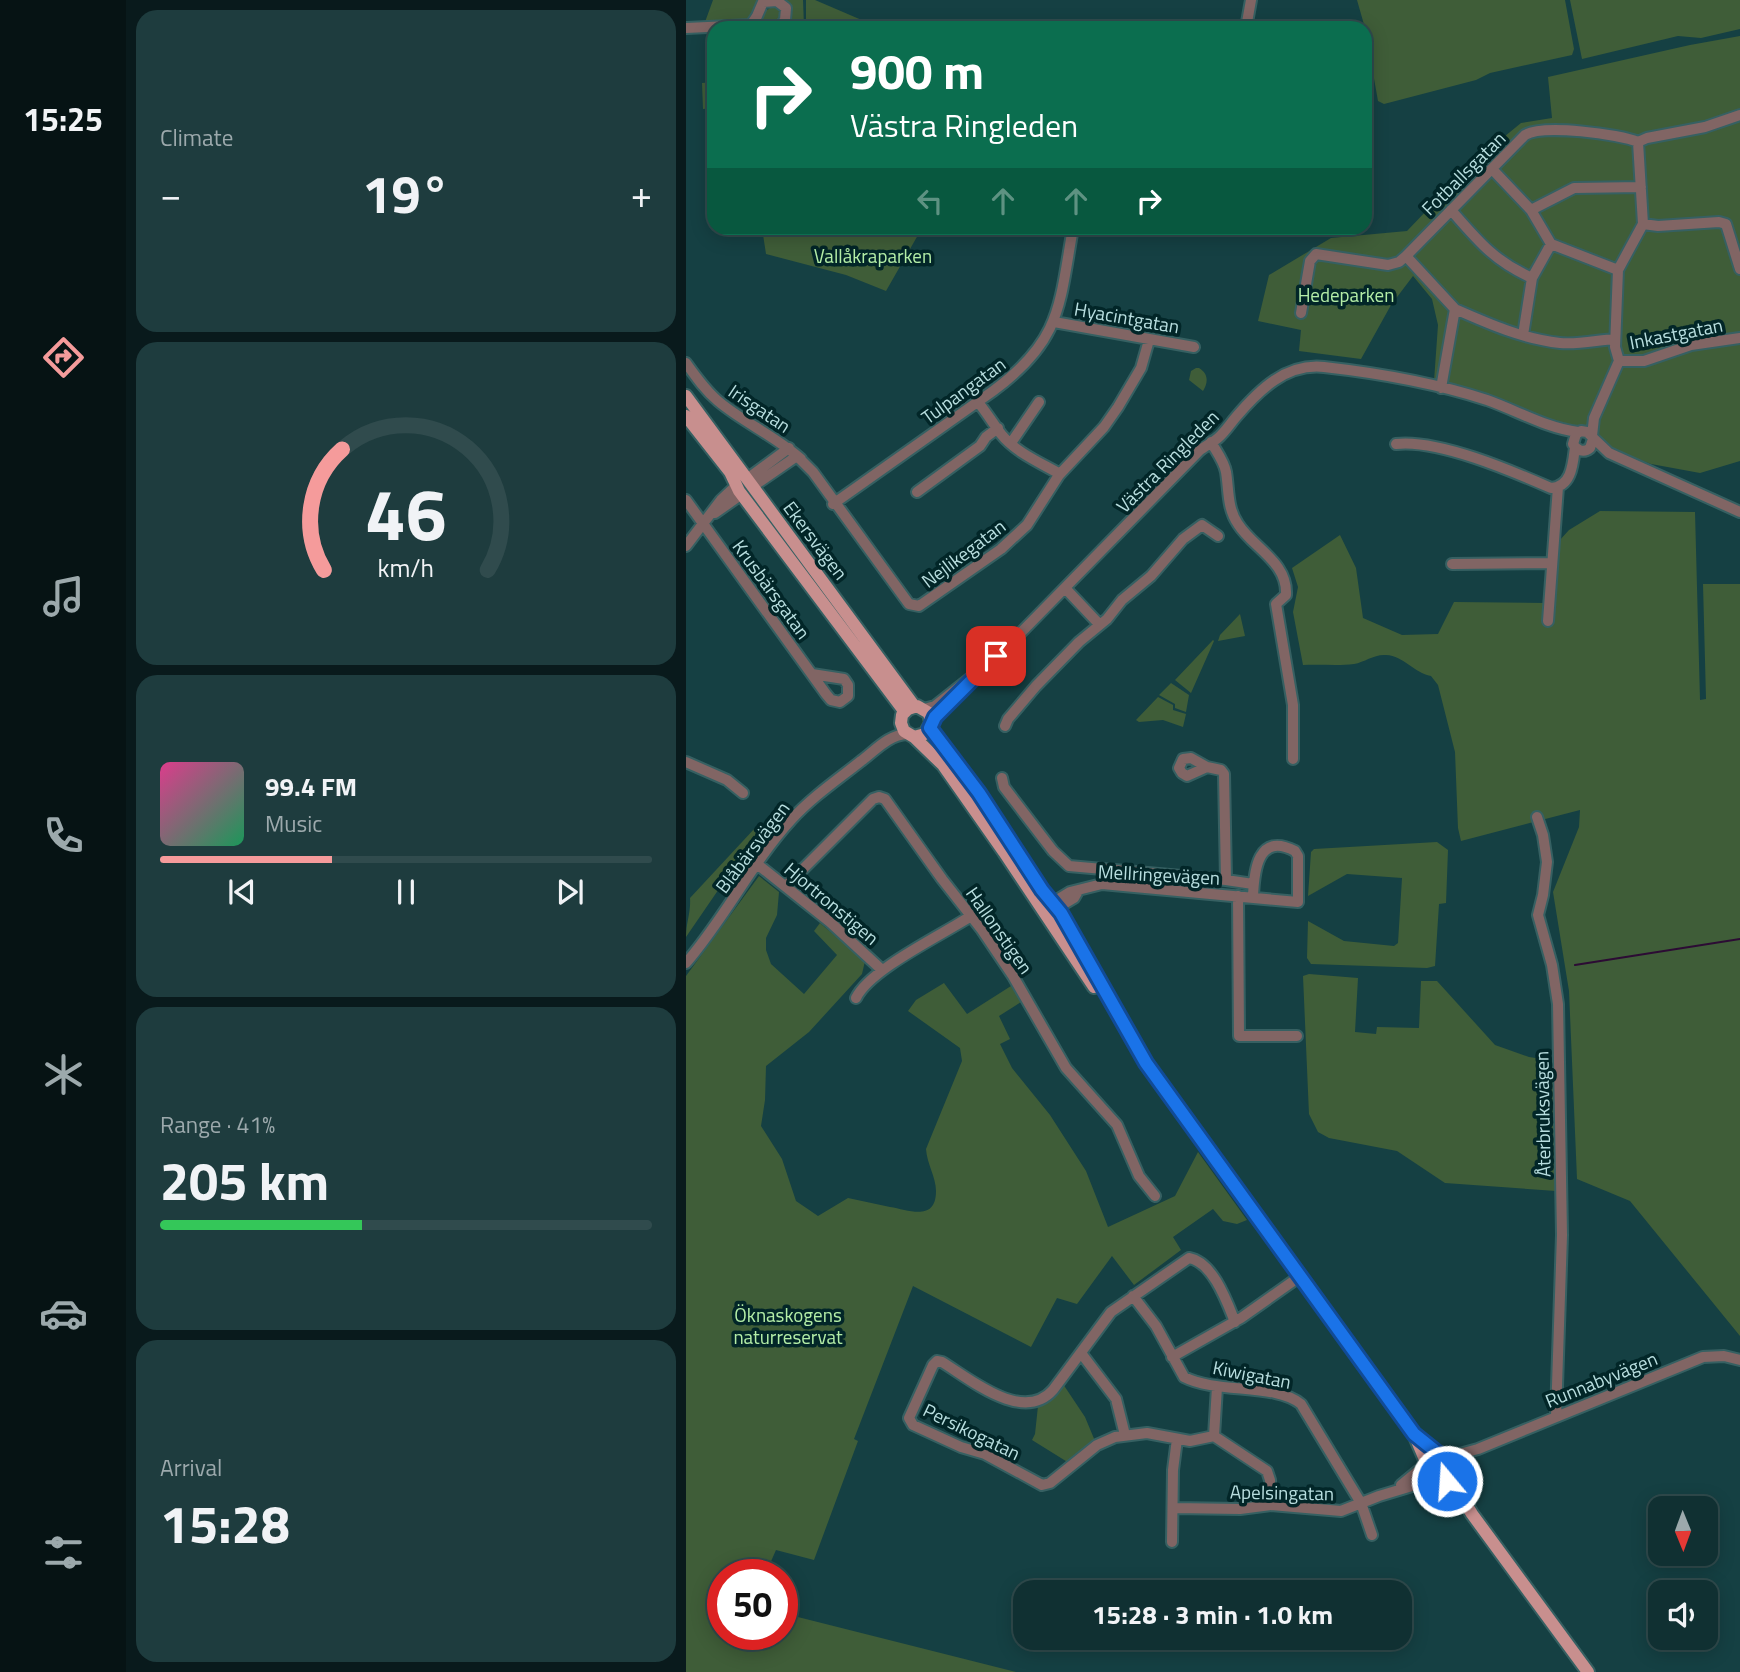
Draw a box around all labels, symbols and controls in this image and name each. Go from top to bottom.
text: 900 m [850,33,984,108]
icon: right [735,49,826,140]
text: 15:25 [23,95,103,143]
text: Västra Ringleden [850,101,1078,149]
text: Climate [160,120,233,155]
street label: Fotballsgatan [1414,124,1512,222]
text: 19° [362,154,450,233]
text: − [160,165,181,223]
text: + [631,165,652,223]
icon: left [911,182,949,220]
icon: ahead [984,182,1022,220]
icon: ahead [1057,182,1095,220]
icon: right [1130,182,1168,220]
park label: Vallåkraparken [814,241,932,270]
park label: Hedeparken [1298,280,1394,309]
street label: Hyacintgatan [1072,293,1182,341]
street label: Inkastgatan [1627,310,1725,356]
icon: directions [39,333,88,382]
street label: Tulpangatan [915,349,1011,431]
street label: Irisgatan [723,376,797,440]
street label: Västra Ringleden [1109,403,1225,519]
text: 46 [365,458,447,568]
street label: Ekersvägen [777,494,855,586]
street label: Nejlikegatan [915,512,1011,594]
street label: Krusbärsgatan [726,533,818,645]
text: km/h [378,548,434,586]
icon: music [39,572,88,621]
pin [966,626,1026,686]
icon: arrive [977,637,1015,675]
text: 99.4 FM [265,767,357,806]
street label: Blåbärsvägen [708,795,796,899]
text: Music [265,806,322,841]
icon: phone [39,811,88,860]
street label: Hjortronstigen [778,855,886,951]
street label: Mellringevägen [1097,856,1221,892]
icon: previous [223,873,261,911]
icon: pause [387,873,425,911]
icon: next [551,873,589,911]
street label: Hallonstigen [959,880,1041,980]
icon: climate [39,1050,88,1099]
street label: Återbruksvägen [1526,1051,1558,1177]
text: Range · 41% [160,1107,275,1142]
text: 205 km [160,1141,329,1220]
icon: car [39,1289,88,1338]
park label: Öknaskogens naturreservat [733,1300,843,1351]
street label: Runnabyvägen [1541,1343,1661,1415]
street label: Kiwigatan [1210,1352,1294,1396]
street label: Persikogatan [918,1395,1026,1467]
position arrow [1410,1444,1484,1518]
text: Arrival [160,1450,222,1485]
street label: Apelsingatan [1230,1477,1334,1507]
text: 15:28 [160,1484,290,1563]
north arrow [1648,1496,1718,1566]
map controls [1648,1496,1718,1650]
icon: filters [39,1528,88,1577]
speed limit sign: 50 [707,1559,798,1650]
button: sound [1648,1580,1718,1650]
text: 15:28 · 3 min · 1.0 km [1092,1595,1333,1634]

